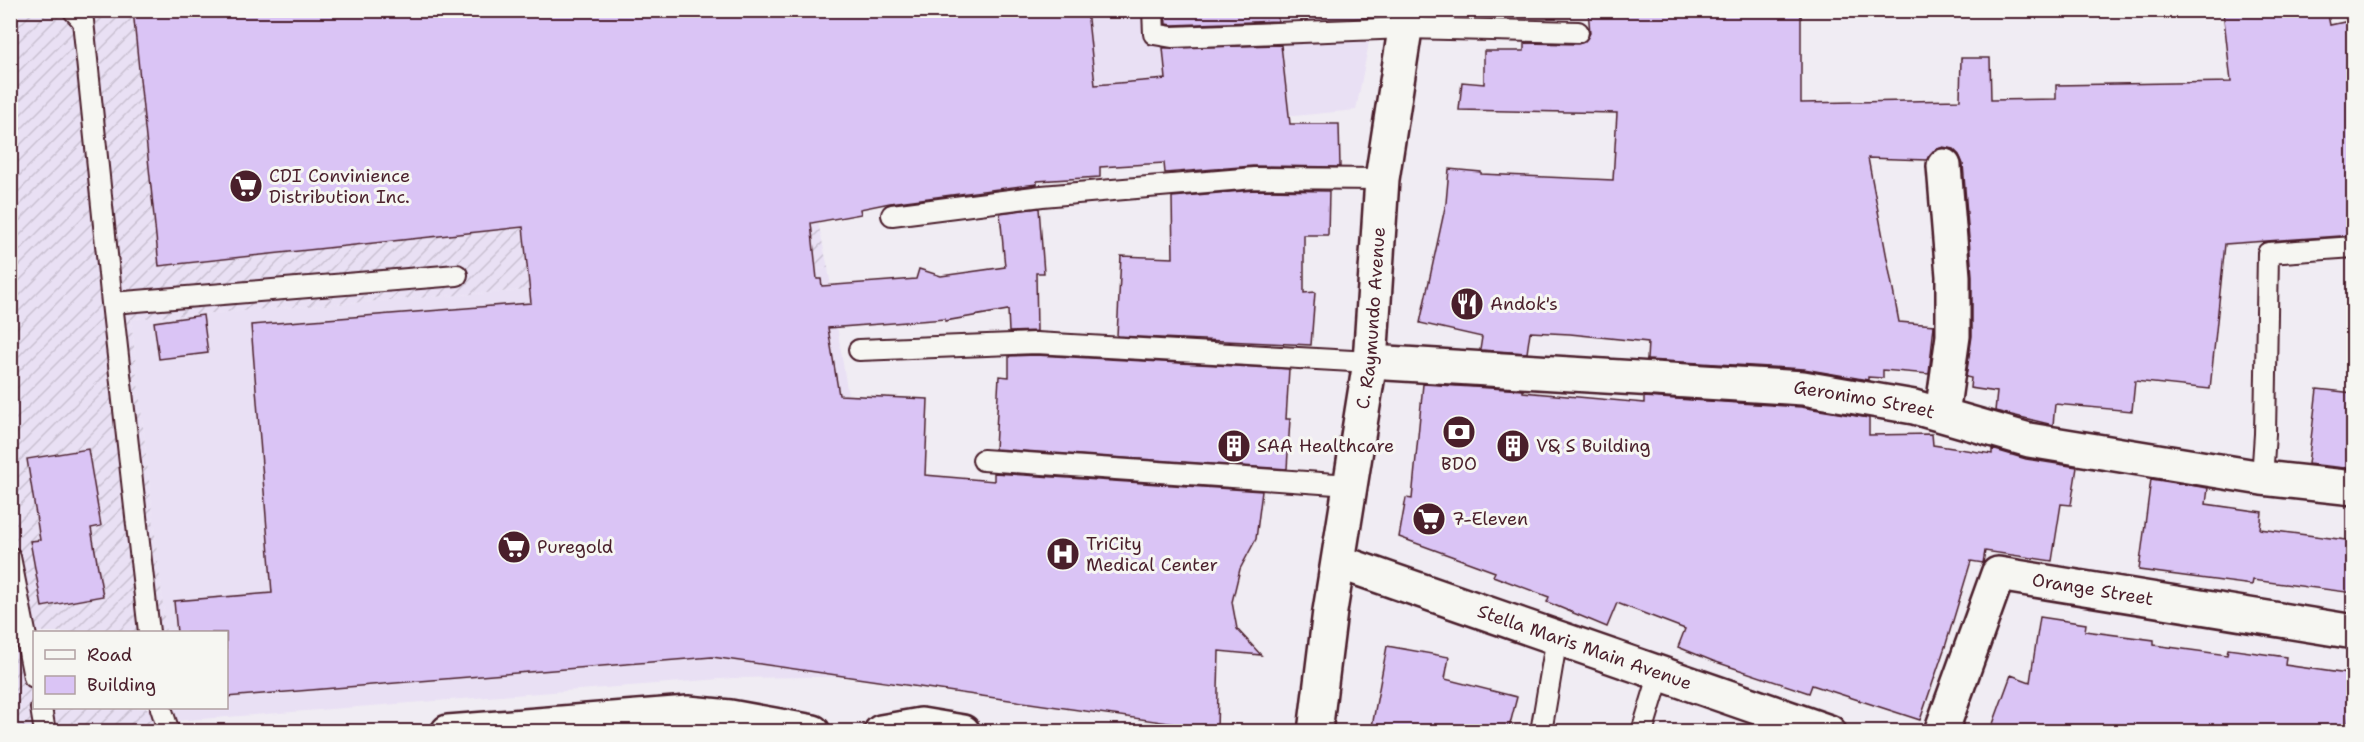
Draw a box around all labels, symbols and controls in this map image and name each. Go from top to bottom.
place label: CDI Convinience Distribution Inc. [269,164,410,209]
supermarket icon: CDI Convinience Distribution Inc. [228,168,264,204]
street label: C. Raymundo Avenue [1351,226,1391,411]
restaurant icon: Andok's [1449,286,1485,322]
place label: Andok's [1490,292,1558,316]
street label: Geronimo Street [1793,375,1938,424]
bank icon: BDO [1441,414,1477,450]
building icon: SAA Healthcare [1216,428,1252,464]
building icon: V& S Building [1495,428,1531,464]
place label: SAA Healthcare [1257,434,1394,458]
place label: V& S Building [1536,434,1651,458]
place label: BDO [1441,452,1477,476]
supermarket icon: 7-Eleven [1411,501,1447,537]
place label: 7-Eleven [1452,507,1528,531]
supermarket icon: Puregold [496,529,532,565]
place label: TriCity Medical Center [1086,532,1218,577]
place label: Puregold [537,535,613,559]
hospital icon: TriCity Medical Center [1045,536,1081,572]
street label: Orange Street [2030,568,2155,611]
street label: Stella Maris Main Avenue [1474,599,1695,695]
legend [33,631,228,709]
text: Road [87,643,132,667]
text: Building [87,673,156,697]

